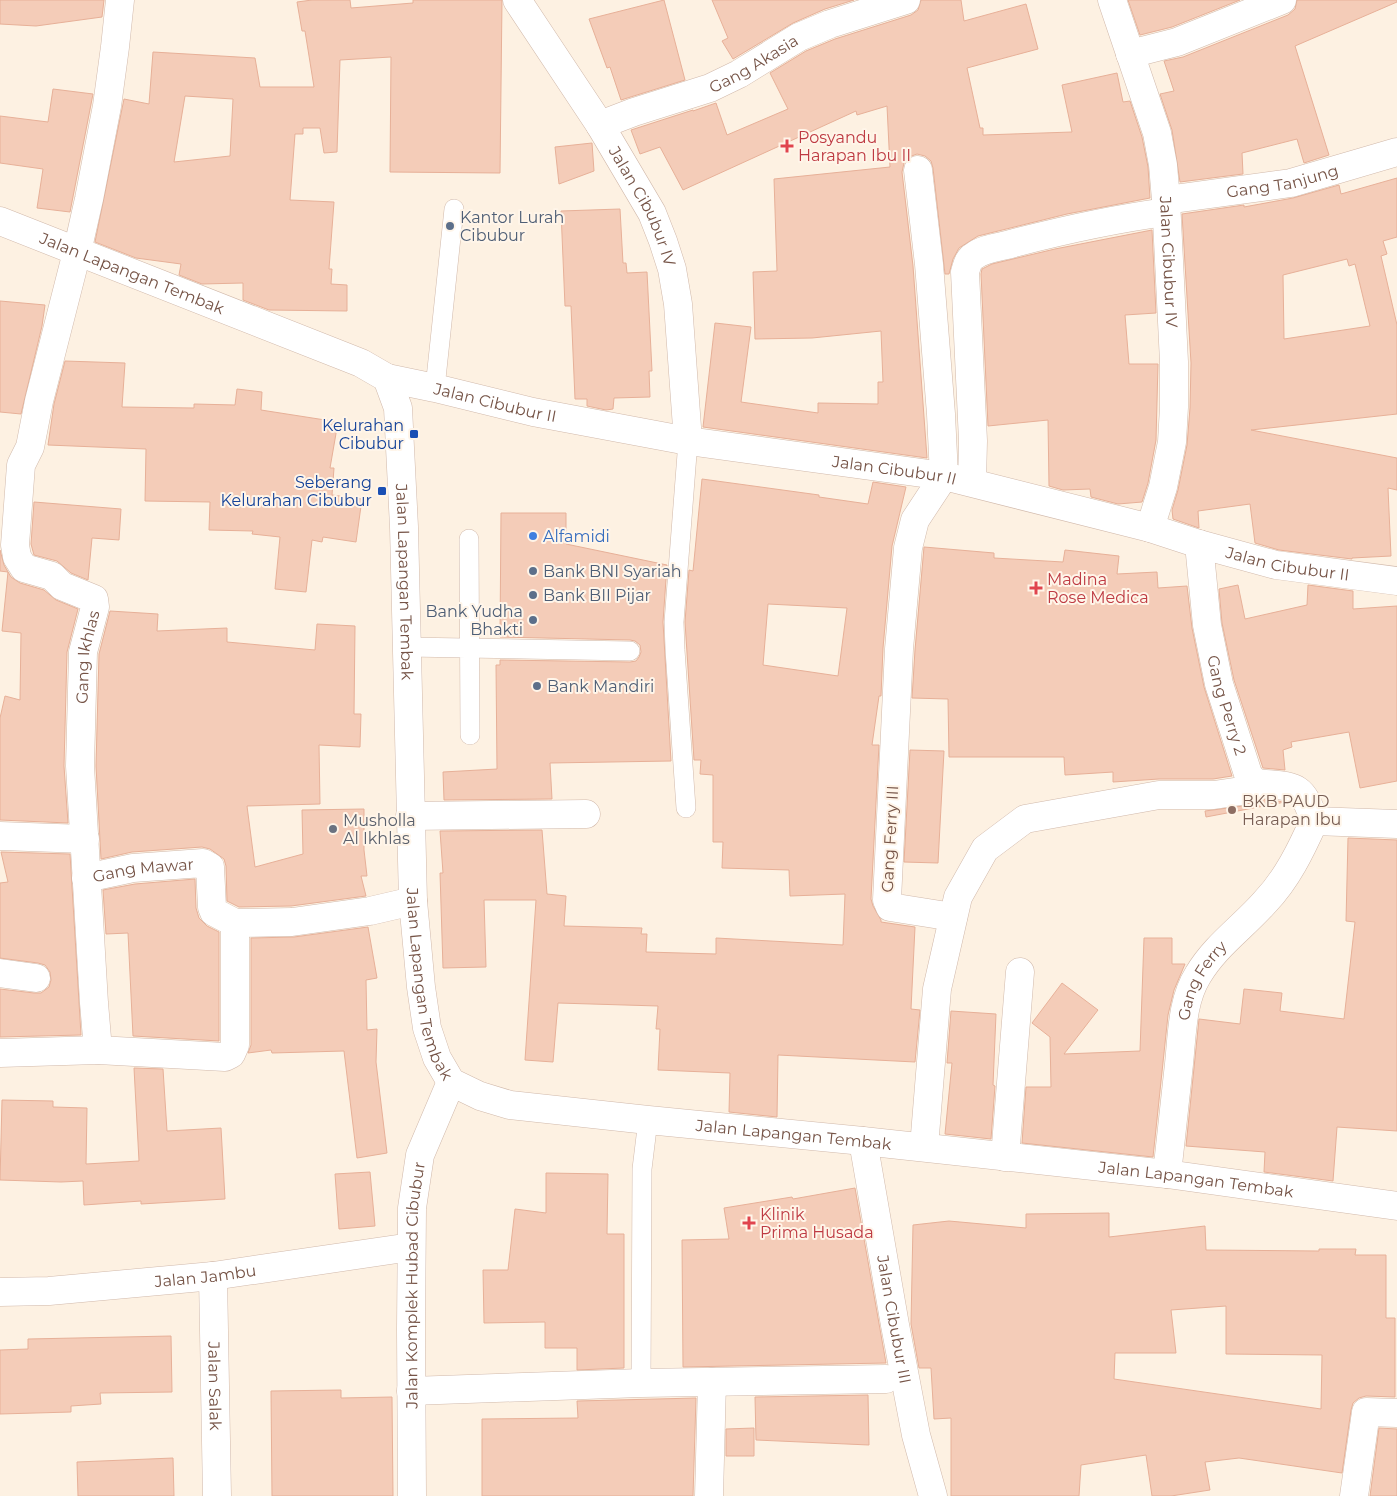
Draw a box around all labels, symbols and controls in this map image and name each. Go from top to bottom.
street label: Gang Akasia [706,30,802,97]
place label: Posyandu Harapan Ibu II [798,128,911,165]
marker: Posyandu Harapan Ibu II [780,139,794,153]
street label: Jalan Cibubur IV [605,142,680,269]
street label: Gang Tanjung [1225,160,1340,201]
street label: Jalan Cibubur IV [1156,195,1182,329]
place label: Kantor Lurah Cibubur [460,208,564,245]
marker: Kantor Lurah Cibubur [444,220,456,232]
street label: Jalan Lapangan Tembak [36,228,227,318]
street label: Jalan Cibubur II [431,378,558,426]
place label: Kelurahan Cibubur [322,416,404,453]
marker: Kelurahan Cibubur [408,428,420,440]
street label: Jalan Cibubur II [830,451,959,488]
place label: Seberang Kelurahan Cibubur [221,473,372,510]
street label: Jalan Lapangan Tembak [392,482,417,681]
marker: Seberang Kelurahan Cibubur [376,485,388,497]
place label: Alfamidi [543,527,610,546]
marker: Alfamidi [527,530,539,542]
street label: Jalan Cibubur II [1223,542,1351,584]
place label: Bank BNI Syariah [543,562,682,581]
marker: Bank BNI Syariah [527,565,539,577]
place label: Madina Rose Medica [1047,570,1149,607]
marker: Madina Rose Medica [1029,581,1043,595]
place label: Bank BII Pijar [543,586,651,605]
marker: Bank BII Pijar [527,589,539,601]
place label: Bank Yudha Bhakti [425,602,523,639]
street label: Gang Ikhlas [72,608,103,704]
marker: Bank Yudha Bhakti [527,614,539,626]
street label: Gang Perry 2 [1204,653,1251,757]
place label: Bank Mandiri [547,677,654,696]
marker: Bank Mandiri [531,680,543,692]
street label: Gang Ferry III [878,785,902,893]
place label: BKB PAUD Harapan Ibu [1242,792,1341,829]
marker: BKB PAUD Harapan Ibu [1226,804,1238,816]
place label: Musholla Al Ikhlas [343,811,416,848]
marker: Musholla Al Ikhlas [327,823,339,835]
street label: Gang Mawar [91,854,194,886]
street label: Jalan Lapangan Tembak [403,886,457,1084]
street label: Gang Ferry [1174,936,1230,1022]
street label: Jalan Lapangan Tembak [694,1115,893,1154]
street label: Jalan Lapangan Tembak [1097,1157,1295,1201]
street label: Jalan Komplek Hubad Cibubur [401,1160,428,1410]
place label: Klinik Prima Husada [760,1205,874,1242]
marker: Klinik Prima Husada [742,1216,756,1230]
street label: Jalan Cibubur III [873,1252,915,1385]
street label: Jalan Jambu [153,1260,257,1291]
street label: Jalan Salak [205,1340,225,1431]

